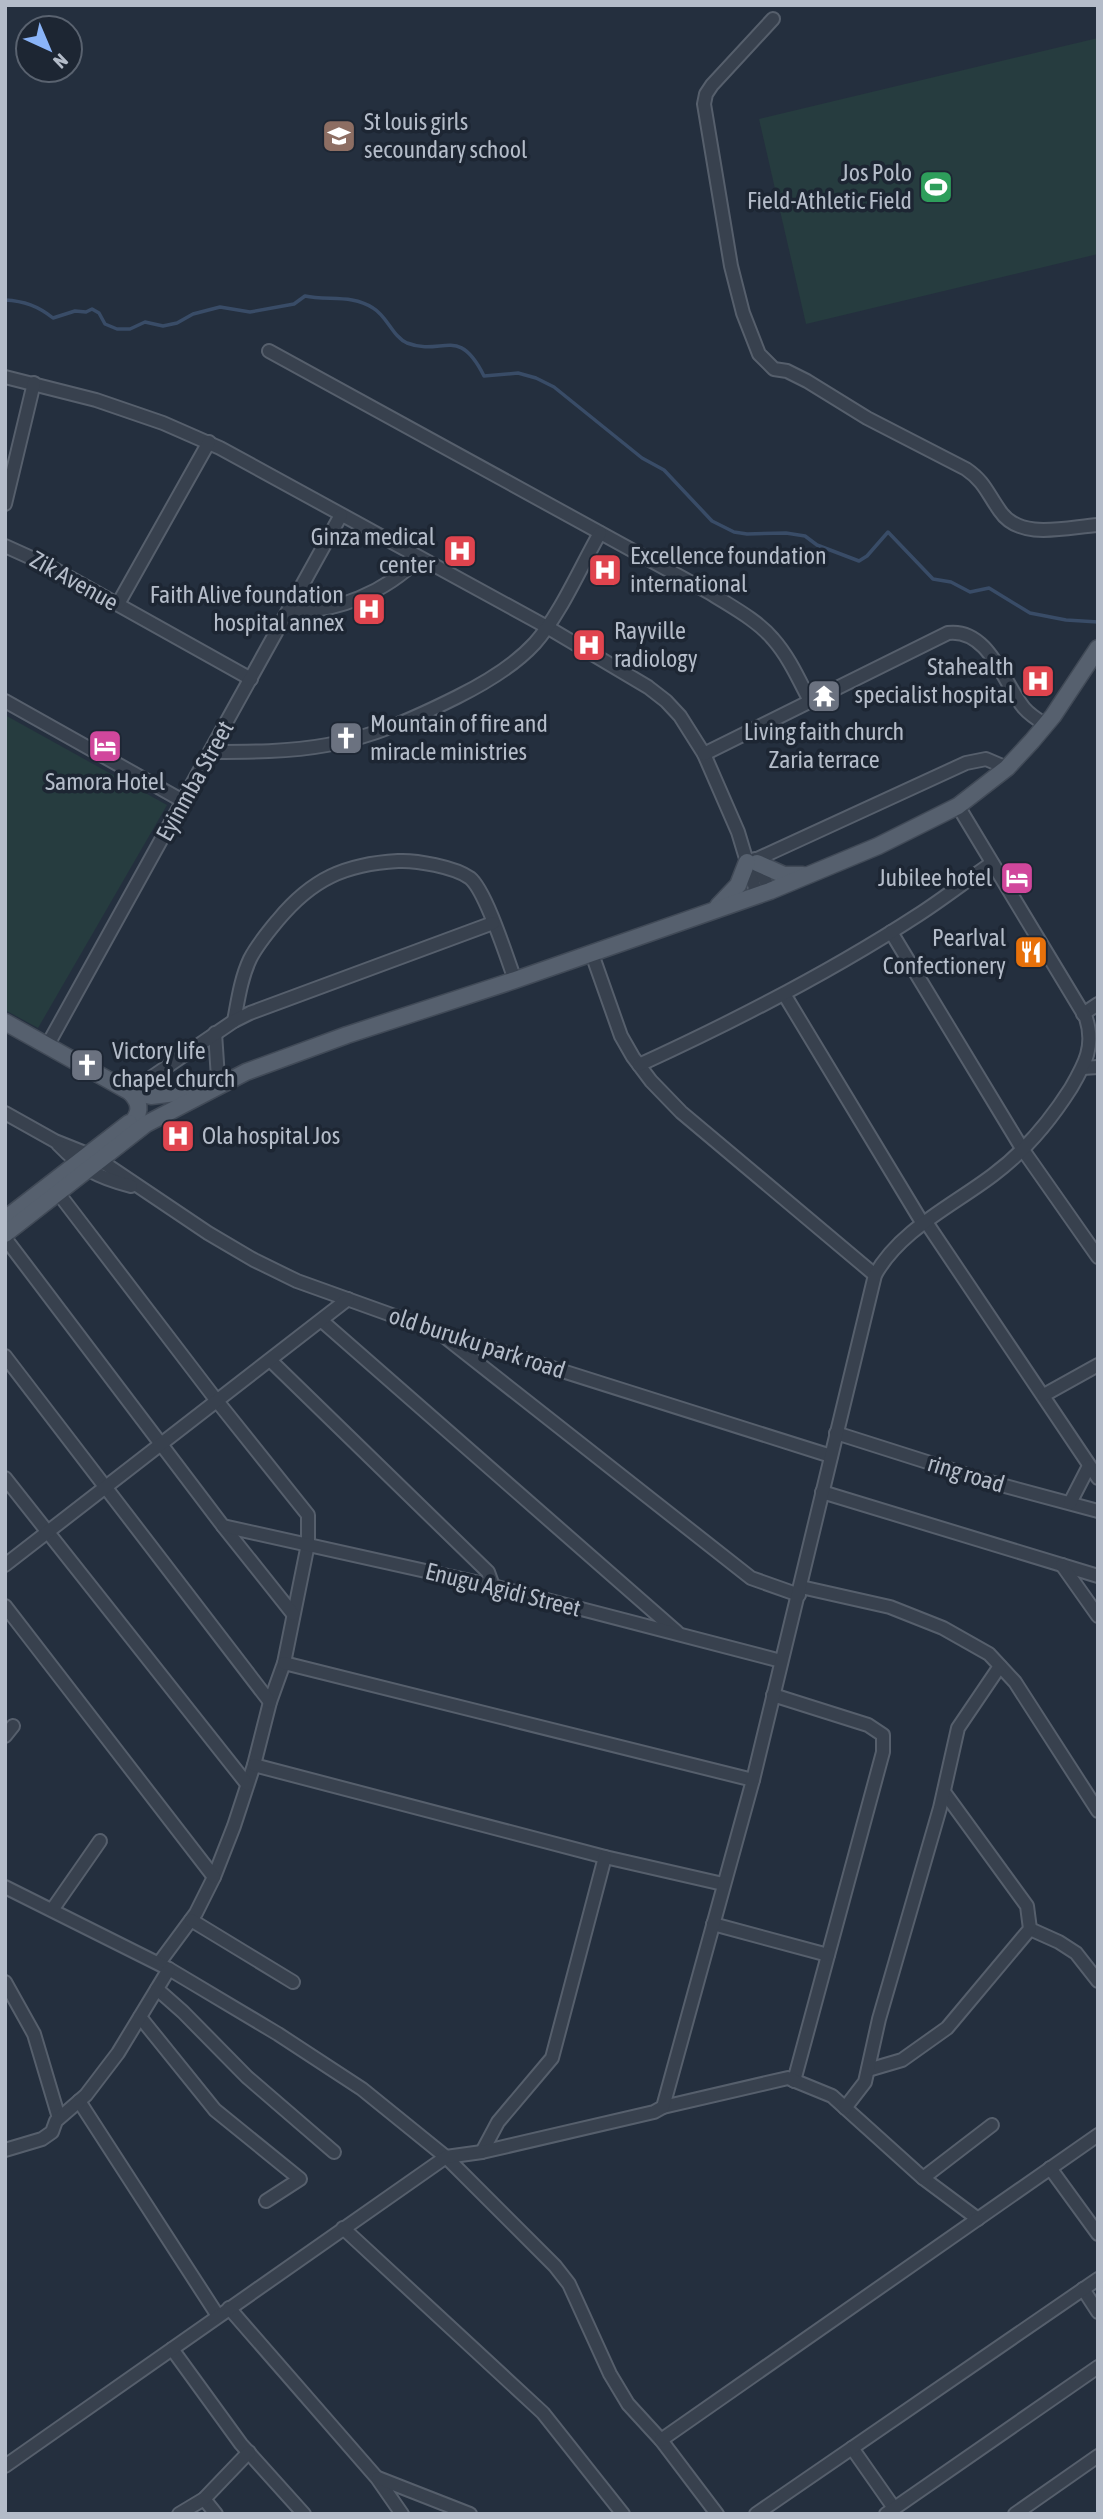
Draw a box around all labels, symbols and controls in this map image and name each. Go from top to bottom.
north arrow [14,14,84,84]
text: N [49,49,72,73]
place label: St louis girls secoundary school [364,108,528,163]
school or university icon: St louis girls secoundary school [320,117,358,155]
place label: Jos Polo Field-Athletic Field [747,159,912,214]
sports icon: Jos Polo Field-Athletic Field [917,168,955,206]
place label: Ginza medical center [311,523,436,578]
hospital icon: Ginza medical center [441,532,479,570]
place label: Excellence foundation international [630,542,827,597]
street label: Zik Avenue [25,545,123,616]
hospital icon: Excellence foundation international [586,551,624,589]
place label: Faith Alive foundation hospital annex [150,581,344,636]
hospital icon: Faith Alive foundation hospital annex [350,590,388,628]
place label: Rayville radiology [614,617,698,672]
hospital icon: Rayville radiology [570,626,608,664]
place label: Stahealth specialist hospital [855,653,1015,708]
hospital icon: Stahealth specialist hospital [1019,662,1057,700]
temple icon: Living faith church Zaria terrace [805,677,843,715]
place label: Mountain of fire and miracle ministries [370,710,548,765]
street label: Eyinmba Street [151,716,239,845]
place label: Living faith church Zaria terrace [744,718,904,773]
church icon: Mountain of fire and miracle ministries [327,719,365,757]
hotel icon: Samora Hotel [86,727,124,765]
place label: Samora Hotel [45,768,166,795]
hotel icon: Jubilee hotel [998,859,1036,897]
place label: Jubilee hotel [878,864,993,891]
place label: Pearlval Confectionery [883,924,1007,979]
restaurant icon: Pearlval Confectionery [1012,933,1050,971]
place label: Victory life chapel church [112,1037,235,1092]
church icon: Victory life chapel church [68,1046,106,1084]
hospital icon: Ola hospital Jos [159,1117,197,1155]
place label: Ola hospital Jos [202,1122,340,1149]
street label: old buruku park road [386,1301,569,1384]
street label: ring road [925,1449,1008,1498]
street label: Enugu Agidi Street [423,1557,584,1622]

